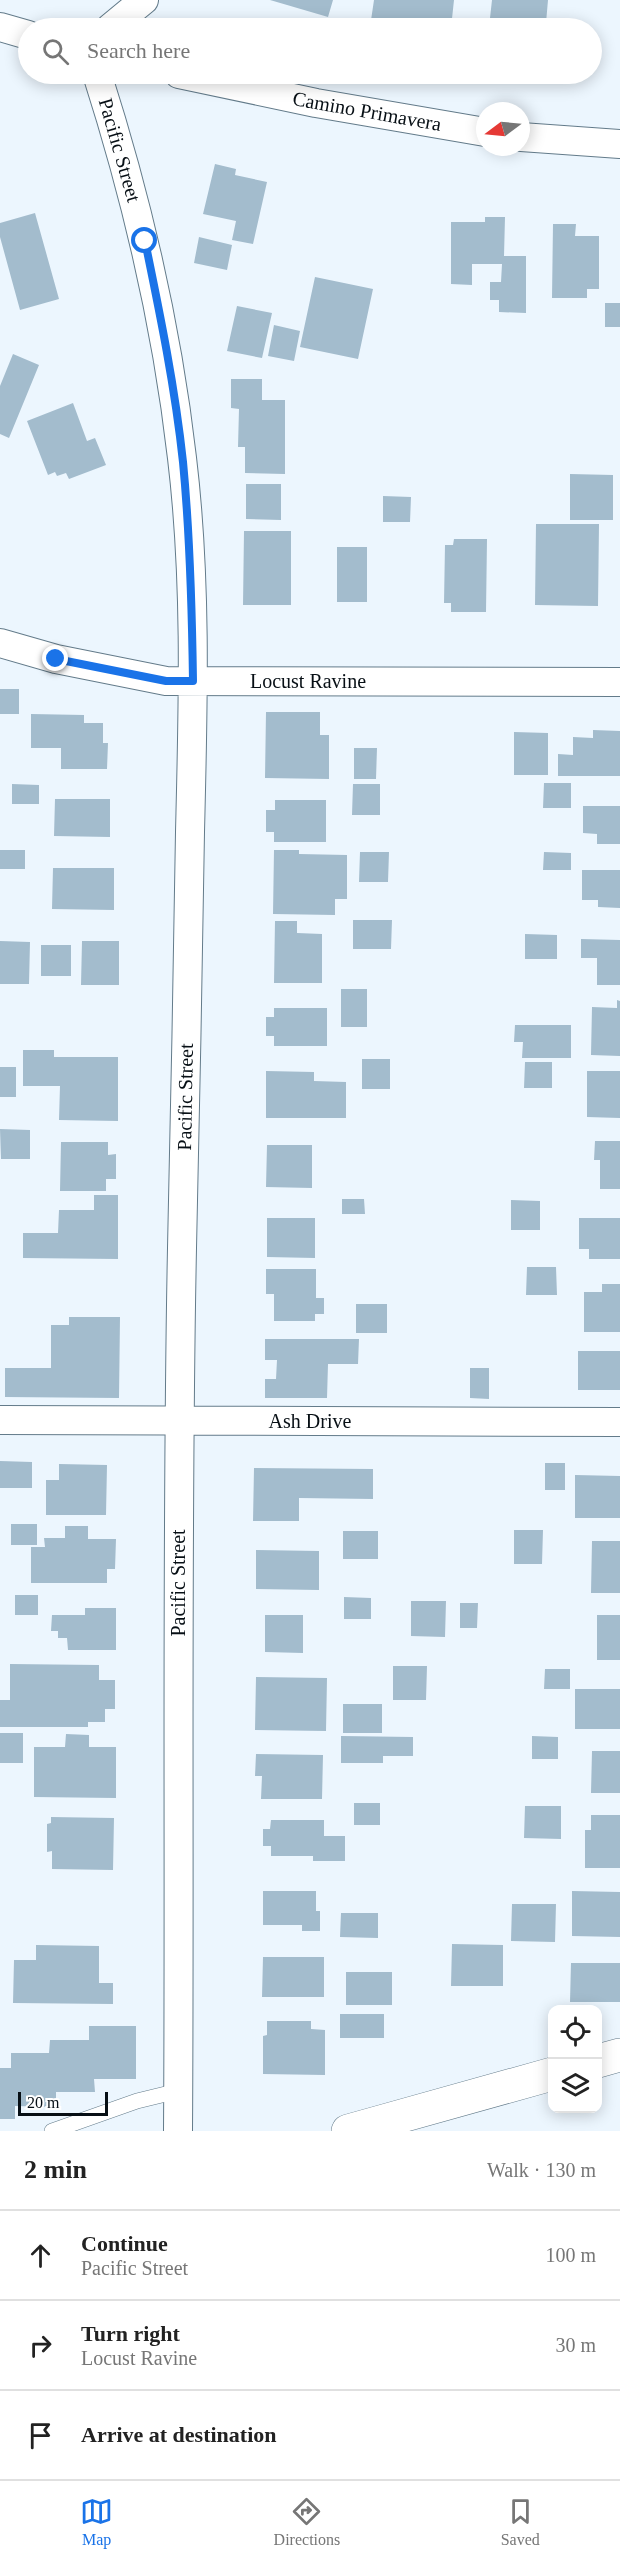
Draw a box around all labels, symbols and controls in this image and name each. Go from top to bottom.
search box [18,18,602,84]
icon: search [39,35,72,68]
text: Search here [87,38,190,63]
street label: Camino Primavera [291,87,443,135]
street label: Pacific Street [95,95,145,205]
north arrow [476,102,530,156]
route start [131,227,157,253]
route end [42,645,68,671]
street label: Locust Ravine [250,670,366,692]
street label: Pacific Street [173,1043,197,1151]
street label: Ash Drive [269,1410,352,1432]
street label: Pacific Street [167,1529,189,1637]
map controls [548,2005,602,2113]
button: locate [548,2005,602,2059]
button: layers [548,2059,602,2113]
scale bar [18,2089,108,2116]
text: 20 m [27,2094,59,2111]
text: 2 min [24,2155,87,2184]
text: Walk · 130 m [487,2159,596,2181]
text: Continue [81,2231,168,2256]
icon: ahead [24,2239,57,2272]
text: 100 m [545,2244,596,2266]
text: Pacific Street [81,2257,188,2279]
text: Turn right [81,2321,180,2346]
icon: right [24,2329,57,2362]
text: 30 m [555,2334,596,2356]
text: Locust Ravine [81,2347,197,2369]
icon: arrive [24,2419,57,2452]
text: Arrive at destination [81,2422,277,2447]
tab: Map [80,2495,113,2549]
tab: Directions [274,2495,340,2549]
tab: Saved [501,2495,540,2549]

